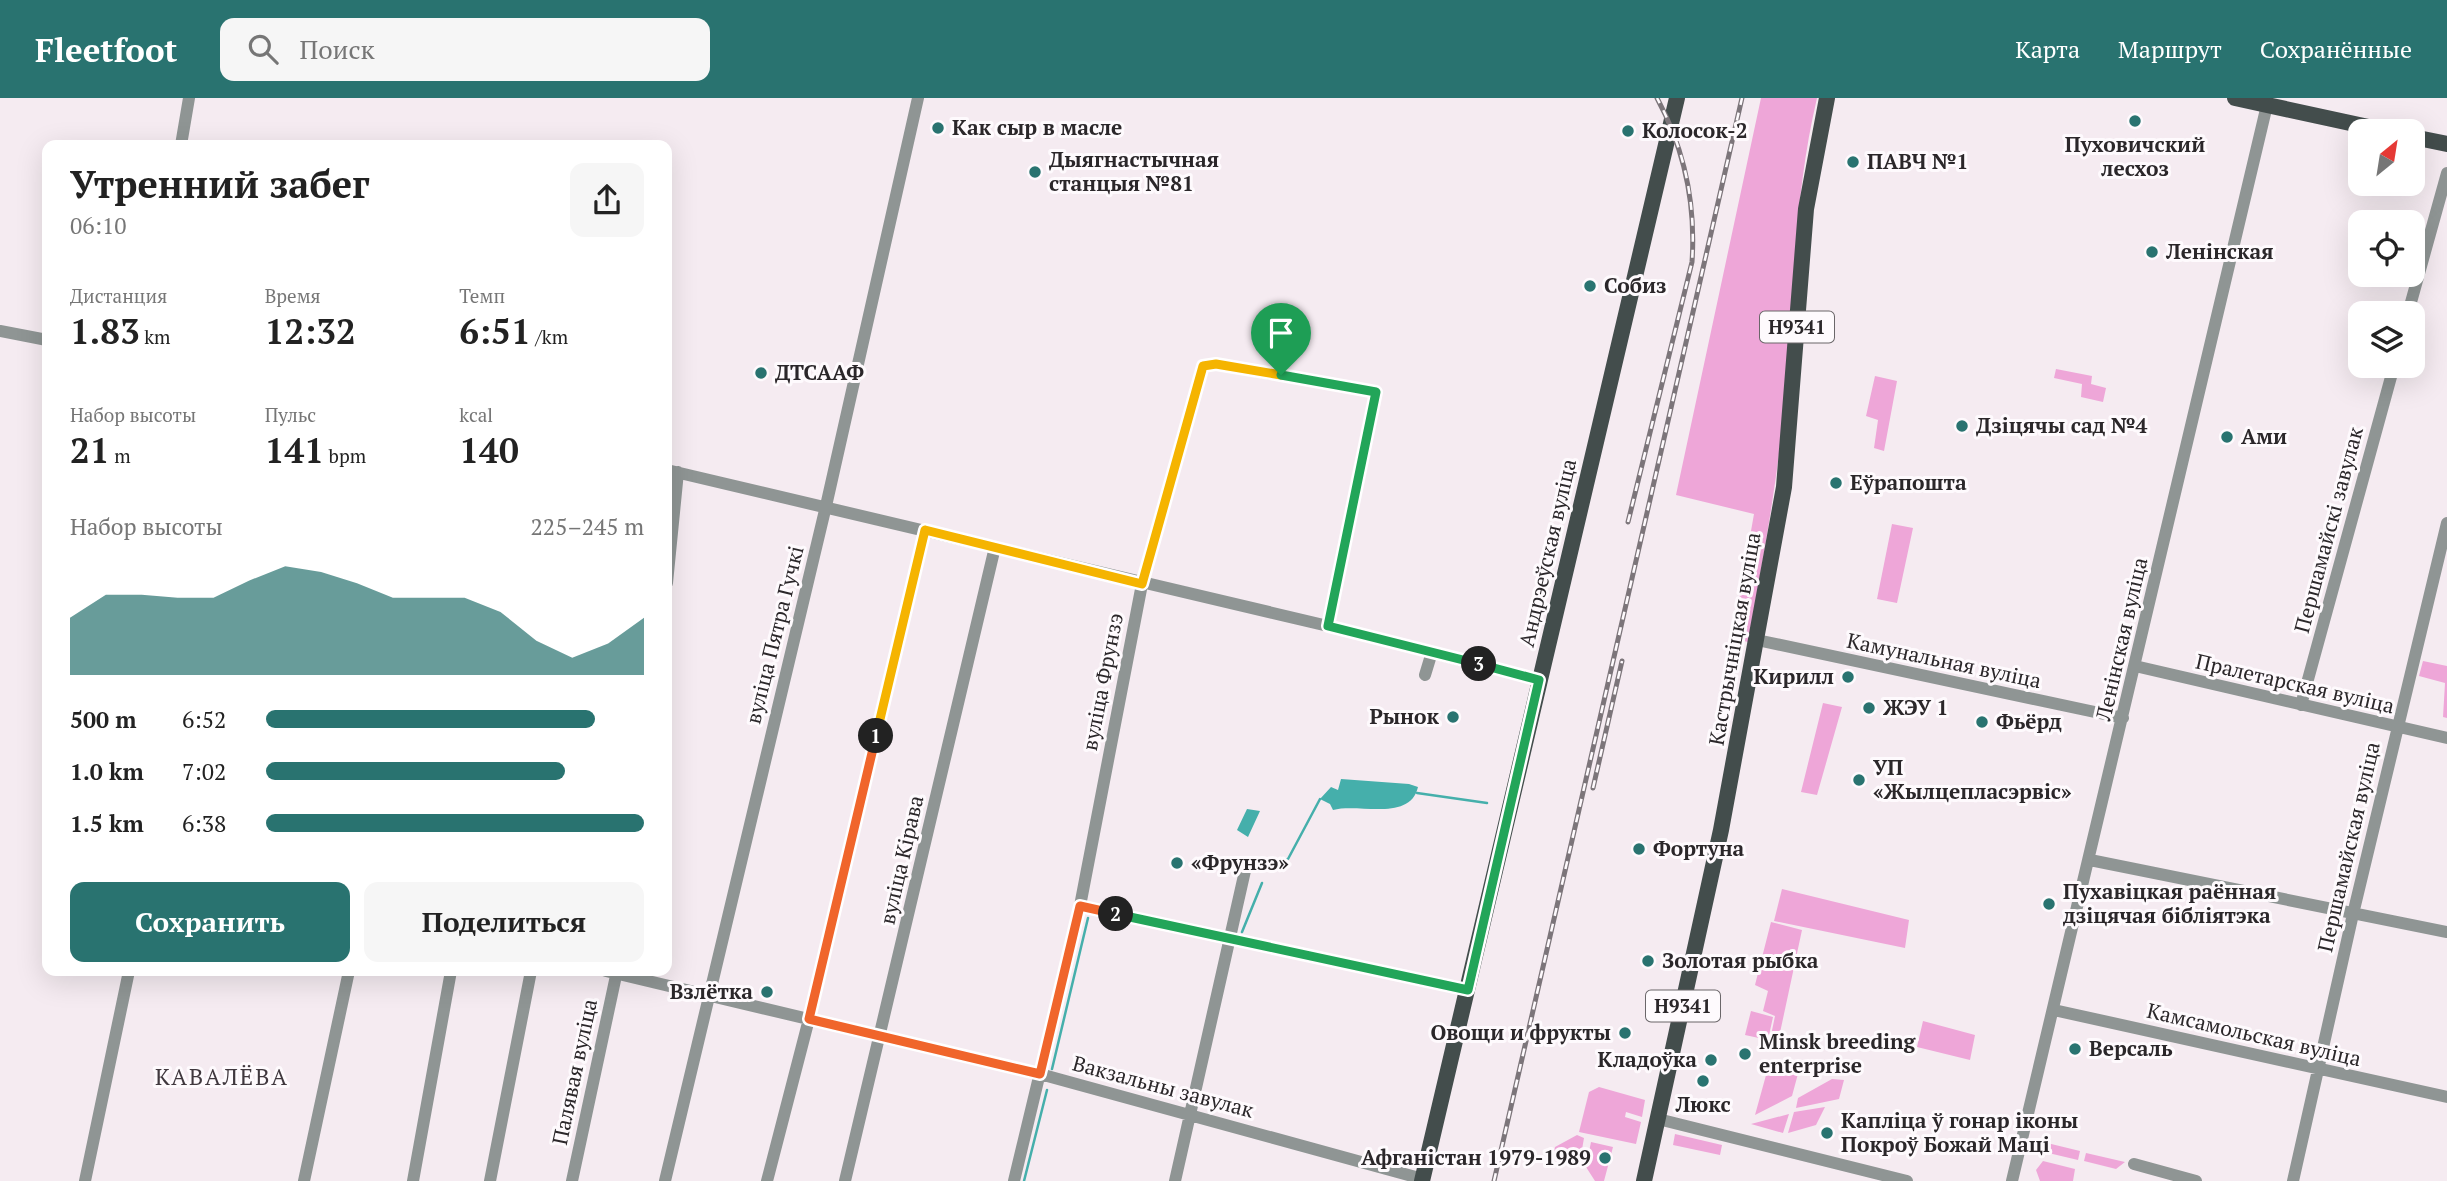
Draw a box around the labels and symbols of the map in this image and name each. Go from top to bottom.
place label: Как сыр в масле [952,113,1122,141]
marker: Пуховичский лесхоз [2127,113,2143,129]
place label: Колосок-2 [1642,116,1748,144]
north arrow [2348,119,2426,196]
marker: Как сыр в масле [930,120,946,136]
marker: Колосок-2 [1620,123,1636,139]
place label: Пуховичский лесхоз [2065,130,2205,182]
place label: Дыягнастычная станцыя №81 [1049,145,1219,197]
place label: ПАВЧ №1 [1867,147,1968,175]
marker: ПАВЧ №1 [1845,154,1861,170]
marker: Дыягнастычная станцыя №81 [1027,164,1043,180]
place label: Ленінская [2165,237,2273,265]
marker: Ленінская [2144,244,2160,260]
place label: Собиз [1604,271,1667,299]
marker: Собиз [1582,278,1598,294]
pin [1251,303,1311,375]
road number: Н9341 [1760,312,1834,342]
place label: ДТСААФ [775,358,864,386]
marker: ДТСААФ [753,365,769,381]
place label: Дзіцячы сад №4 [1976,411,2148,439]
marker: Дзіцячы сад №4 [1954,418,1970,434]
place label: Ами [2241,422,2287,450]
street label: Першамайскі завулак [2287,423,2369,636]
marker: Ами [2219,429,2235,445]
street label: Андрэеўская вуліца [1512,456,1582,650]
place label: Еўрапошта [1850,468,1967,496]
marker: Еўрапошта [1828,475,1844,491]
street label: Кастрычніцкая вуліца [1701,530,1767,748]
street label: вуліца Пятра Гучкі [738,543,810,727]
street label: Ленінская вуліца [2088,554,2154,724]
street label: вуліца Фрунзэ [1075,611,1129,753]
street label: Камунальная вуліца [1845,626,2044,694]
pin: 3 [1462,646,1496,682]
street label: Пралетарская вуліца [2193,647,2398,720]
place label: Кирилл [1753,662,1834,690]
marker: Кирилл [1840,669,1856,685]
place label: ЖЭУ 1 [1883,693,1948,721]
marker: ЖЭУ 1 [1861,700,1877,716]
place label: Рынок [1369,702,1440,730]
place label: Фьёрд [1996,707,2062,735]
marker: Рынок [1445,709,1461,725]
marker: Фьёрд [1974,714,1990,730]
pin: 1 [858,718,894,754]
street label: Першамайская вуліца [2310,739,2386,955]
place label: УП «Жылцепласэрвіс» [1873,753,2072,805]
marker: УП «Жылцепласэрвіс» [1851,772,1867,788]
street label: вуліца Кірава [873,792,930,927]
place label: Фортуна [1653,834,1745,862]
marker: Фортуна [1631,841,1647,857]
place label: «Фрунзэ» [1191,848,1289,876]
marker: «Фрунзэ» [1169,855,1185,871]
place label: Пухавіцкая раённая дзіцячая бібліятэка [2063,877,2276,929]
pin: 2 [1098,896,1134,932]
marker: Пухавіцкая раённая дзіцячая бібліятэка [2041,896,2057,912]
place label: Золотая рыбка [1662,946,1819,974]
marker: Золотая рыбка [1640,953,1656,969]
place label: Взлётка [670,977,753,1005]
marker: Взлётка [759,984,775,1000]
road number: Н9341 [1646,991,1720,1022]
street label: Палявая вуліца [545,996,603,1147]
street label: Камсамольская вуліца [2144,996,2364,1072]
place label: Овощи и фрукты [1431,1018,1611,1046]
marker: Овощи и фрукты [1617,1025,1633,1041]
place label: Minsk breeding enterprise [1759,1027,1916,1079]
place label: Версаль [2089,1034,2173,1062]
marker: Версаль [2067,1041,2083,1057]
place label: Кладоўка [1598,1045,1697,1073]
marker: Minsk breeding enterprise [1737,1046,1753,1062]
street label: Вакзальны завулак [1070,1048,1257,1124]
marker: Кладоўка [1703,1052,1719,1068]
district label: КАВАЛЁВА [155,1061,289,1092]
marker: Люкс [1695,1073,1711,1089]
place label: Люкс [1674,1090,1731,1118]
place label: Капліца ў гонар іконы Покроў Божай Маці [1841,1106,2078,1158]
marker: Капліца ў гонар іконы Покроў Божай Маці [1819,1125,1835,1141]
place label: Афганістан 1979-1989 [1361,1143,1591,1171]
marker: Афганістан 1979-1989 [1597,1150,1613,1166]

